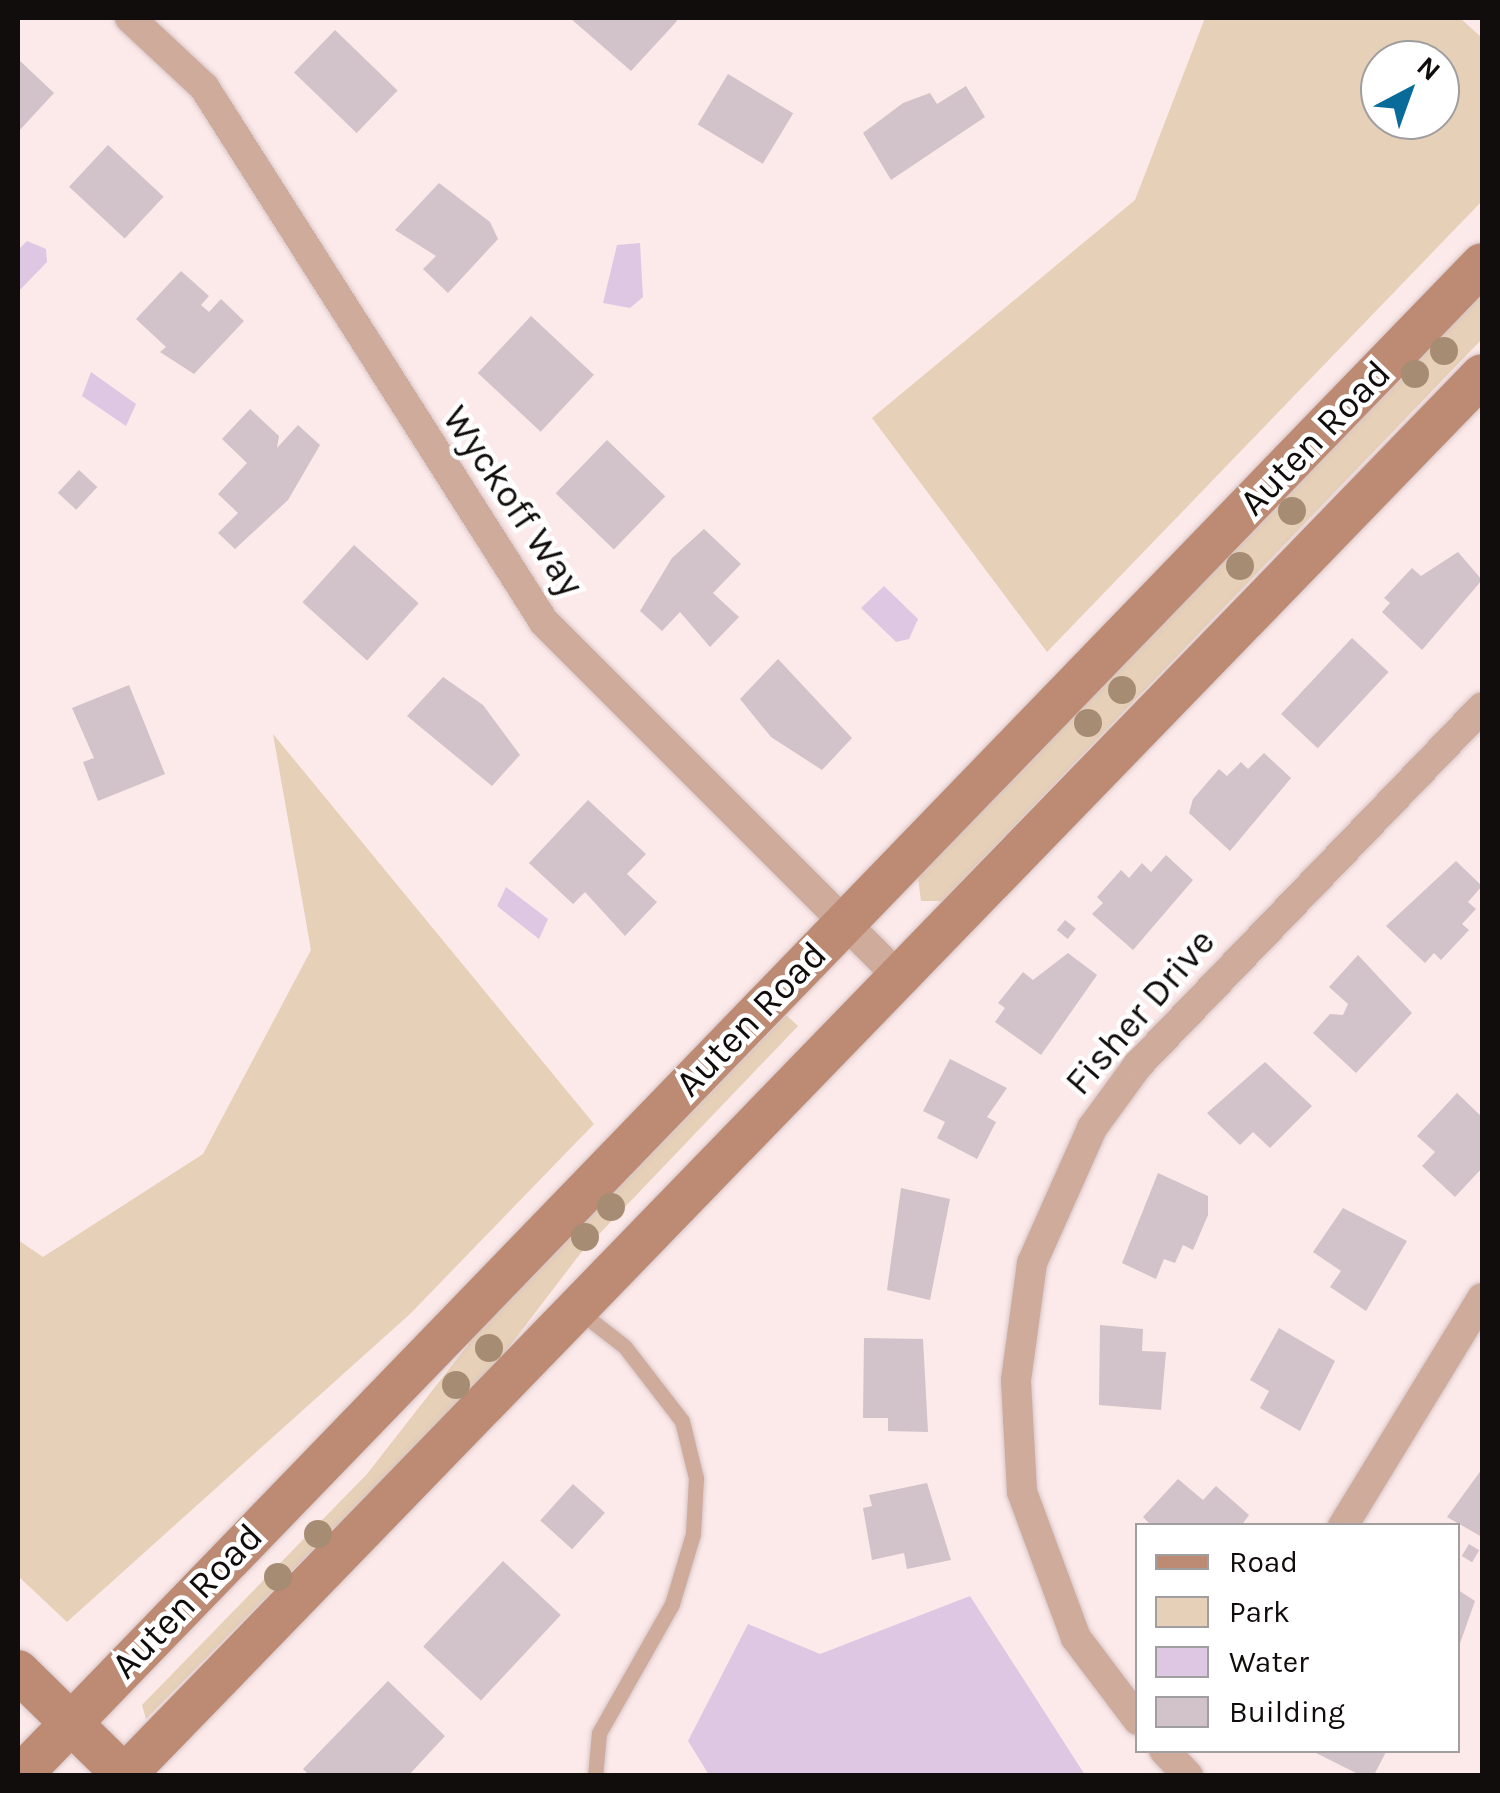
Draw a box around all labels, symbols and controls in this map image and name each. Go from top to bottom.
north arrow [1360,40,1460,140]
text: N [1410,49,1447,88]
street label: Auten Road [1230,351,1400,525]
street label: Wyckoff Way [433,397,593,605]
street label: Fisher Drive [1055,920,1225,1104]
street label: Auten Road [666,932,836,1106]
street label: Auten Road [102,1514,272,1688]
legend [1135,1523,1460,1753]
text: Road [1229,1544,1298,1580]
text: Park [1229,1594,1290,1630]
text: Water [1229,1644,1309,1680]
text: Building [1229,1694,1345,1730]

